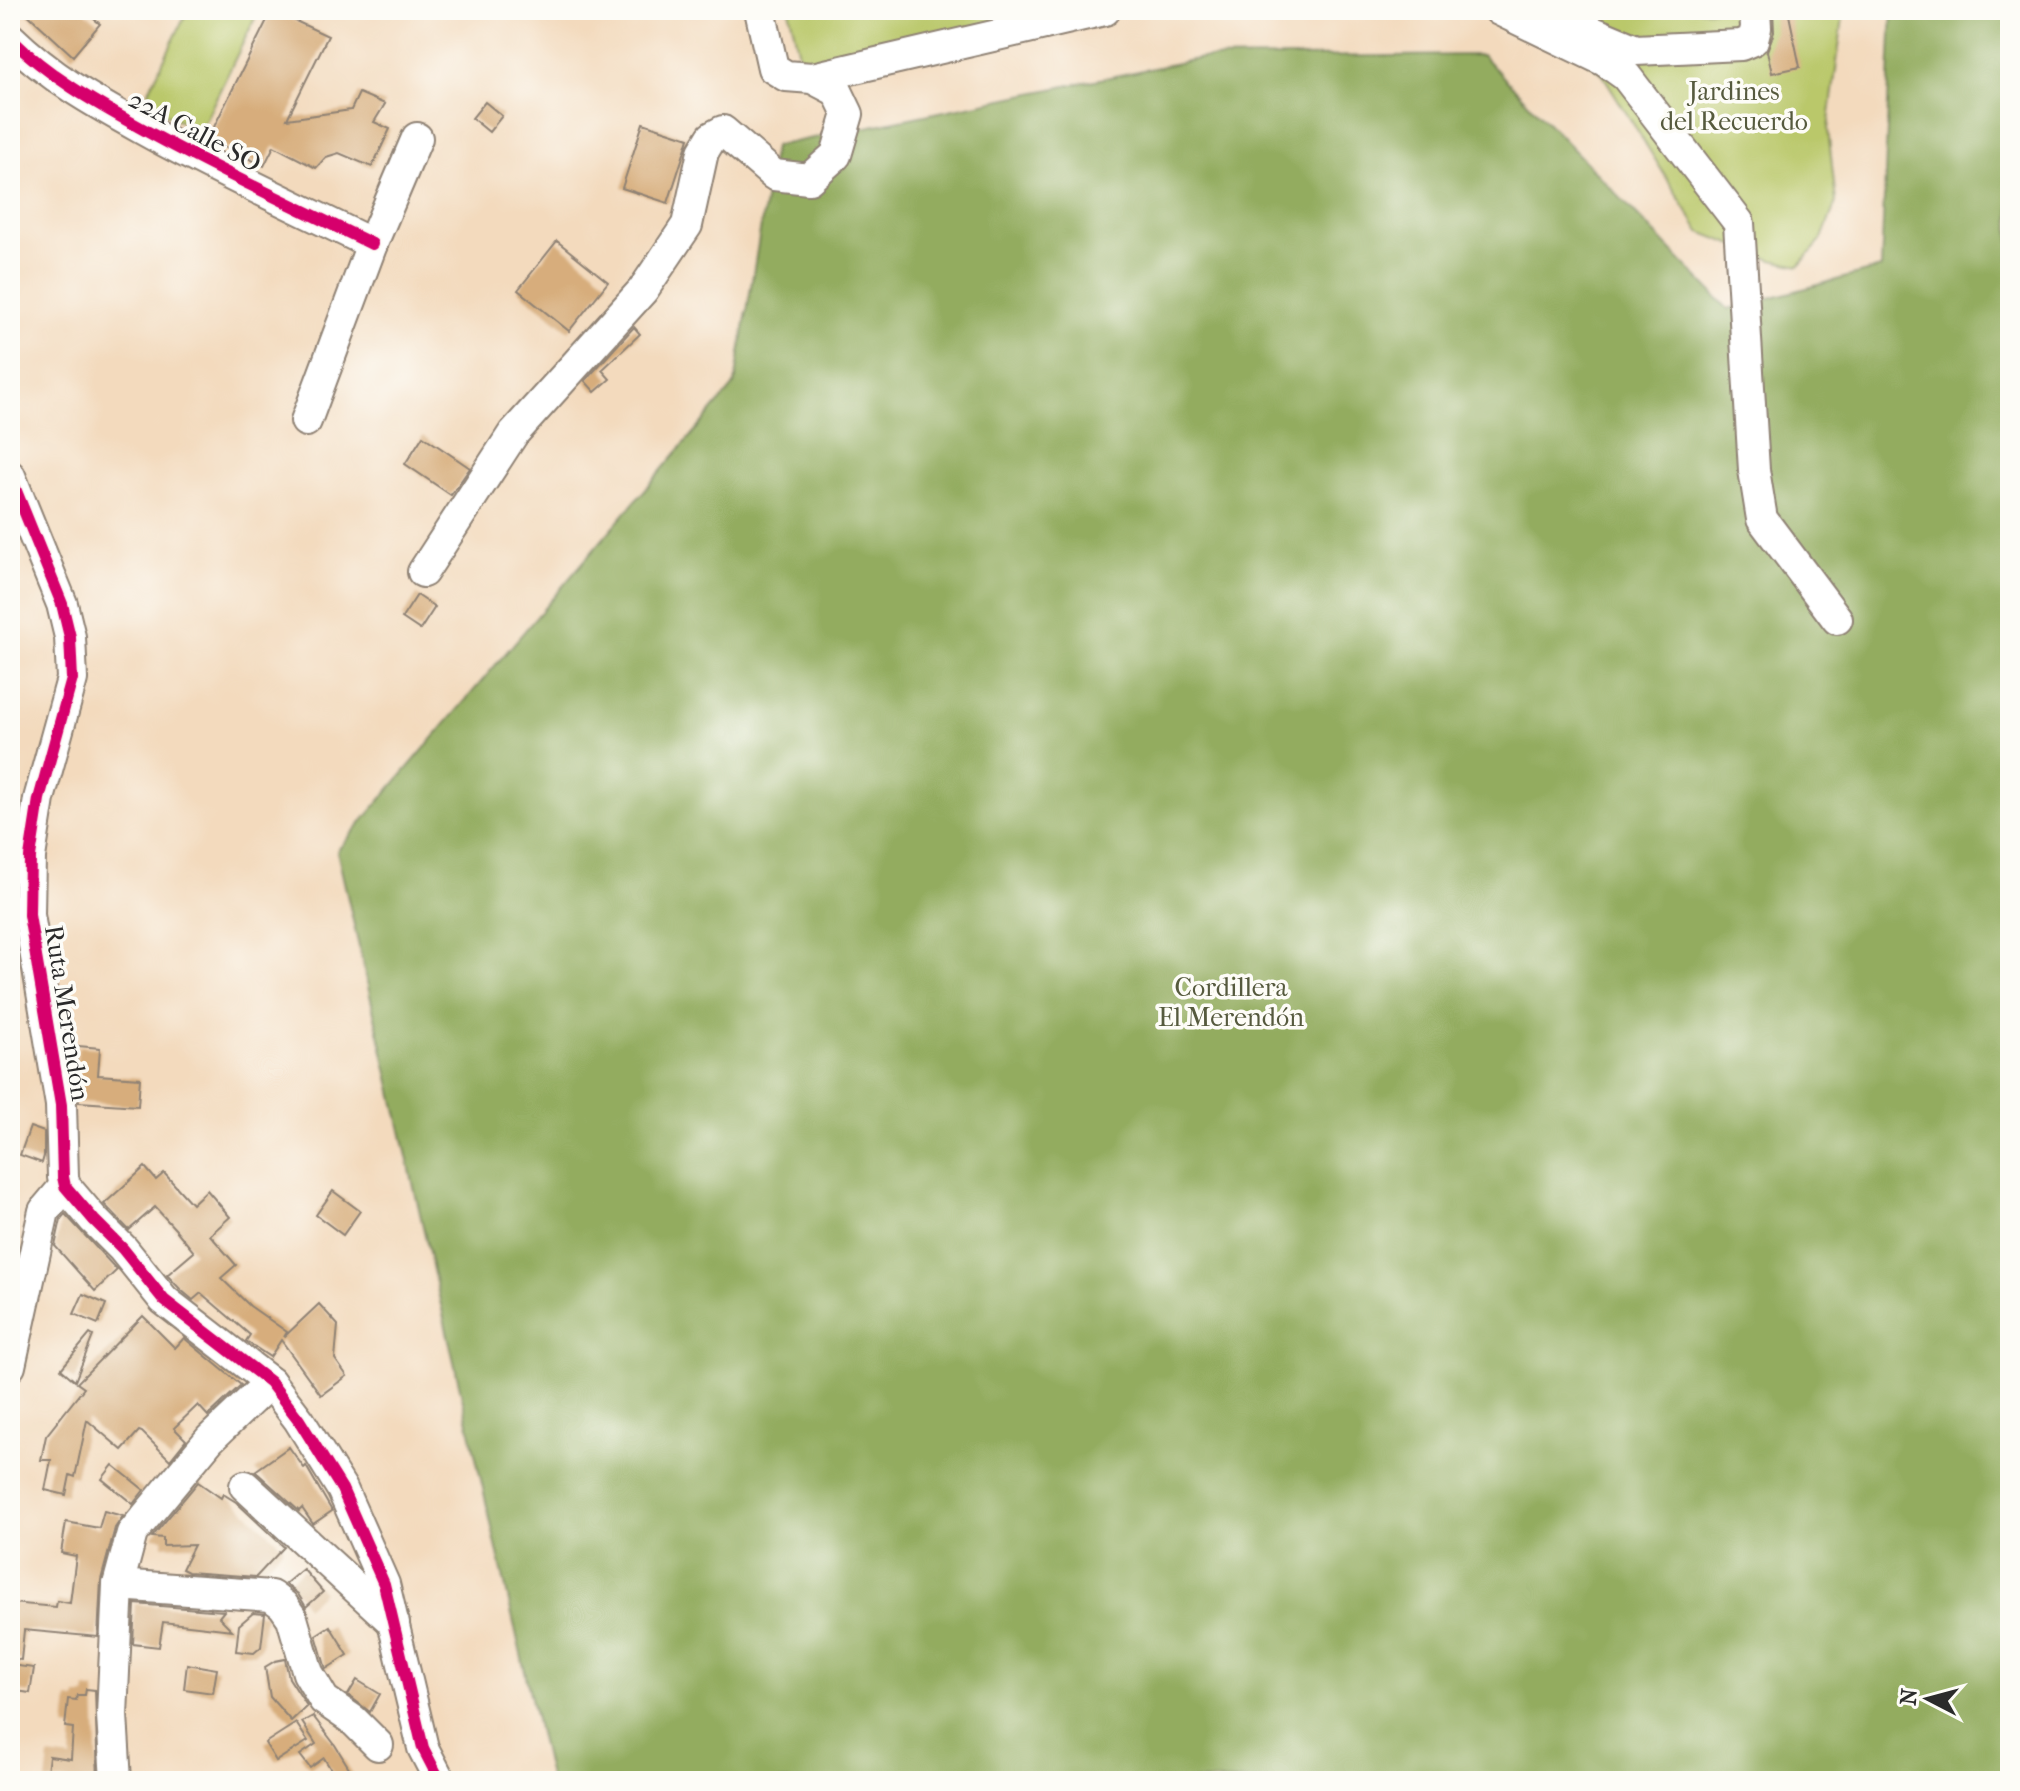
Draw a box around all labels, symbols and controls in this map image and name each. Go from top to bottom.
park label: Jardines del Recuerdo [1660,76,1808,137]
street label: 22A Calle SO [124,83,266,179]
street label: Ruta Merendón [38,923,96,1103]
park label: Cordillera El Merendón [1158,972,1304,1033]
north arrow [1888,1659,1968,1739]
text: N [1895,1687,1923,1707]

